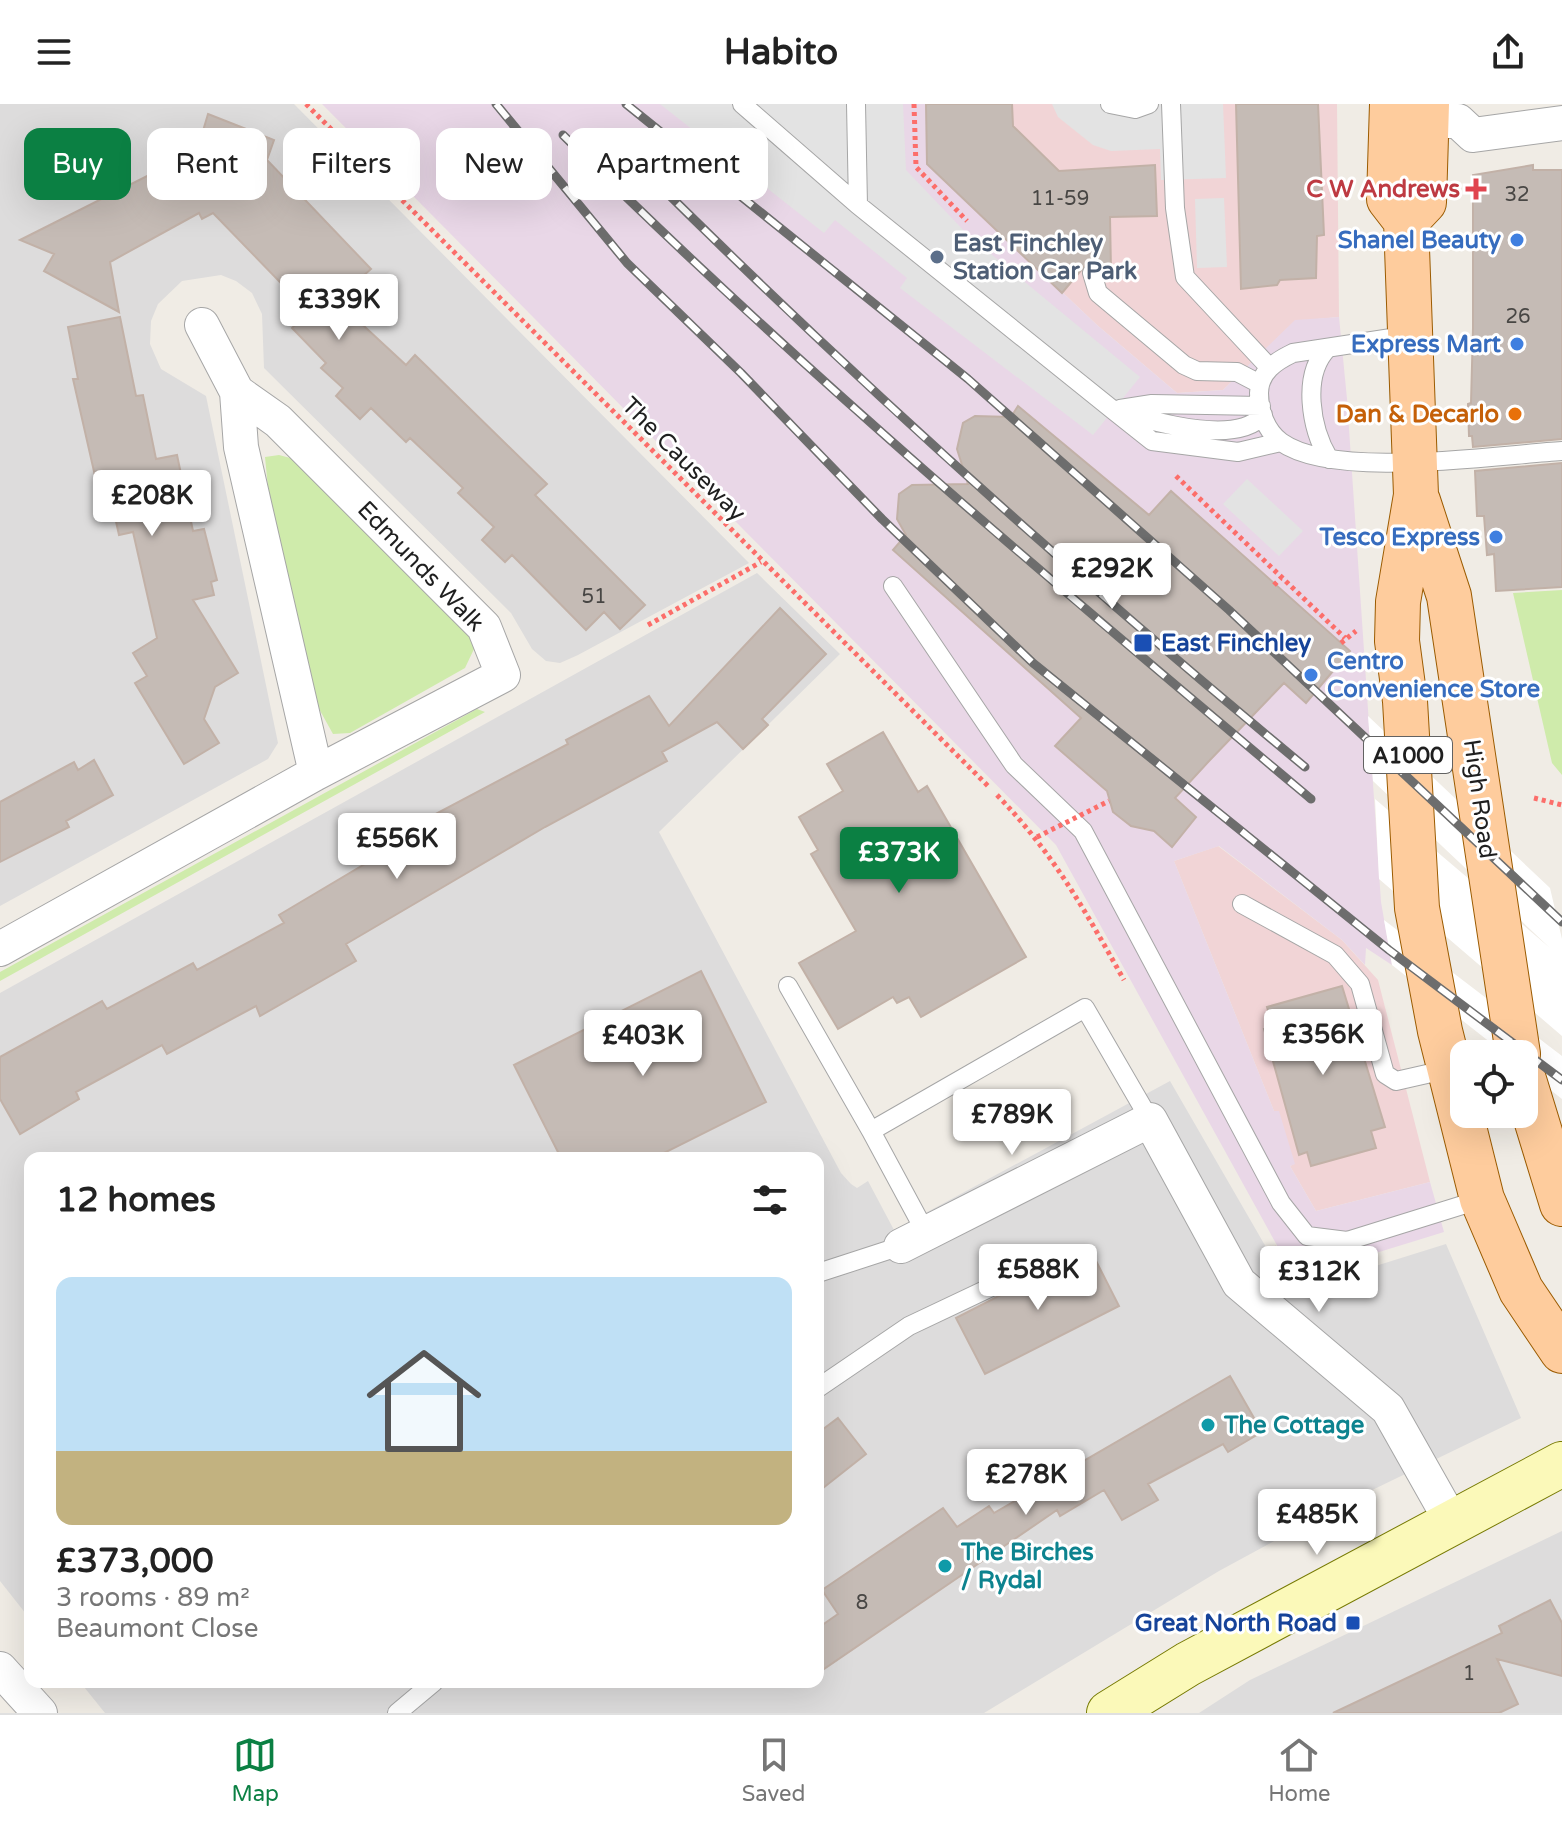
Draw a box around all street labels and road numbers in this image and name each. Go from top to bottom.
street label: The Causeway [616,391,752,528]
street label: Edmunds Walk [351,495,490,638]
road number: A1000 [1364,737,1452,773]
street label: High Road [1457,738,1502,861]

